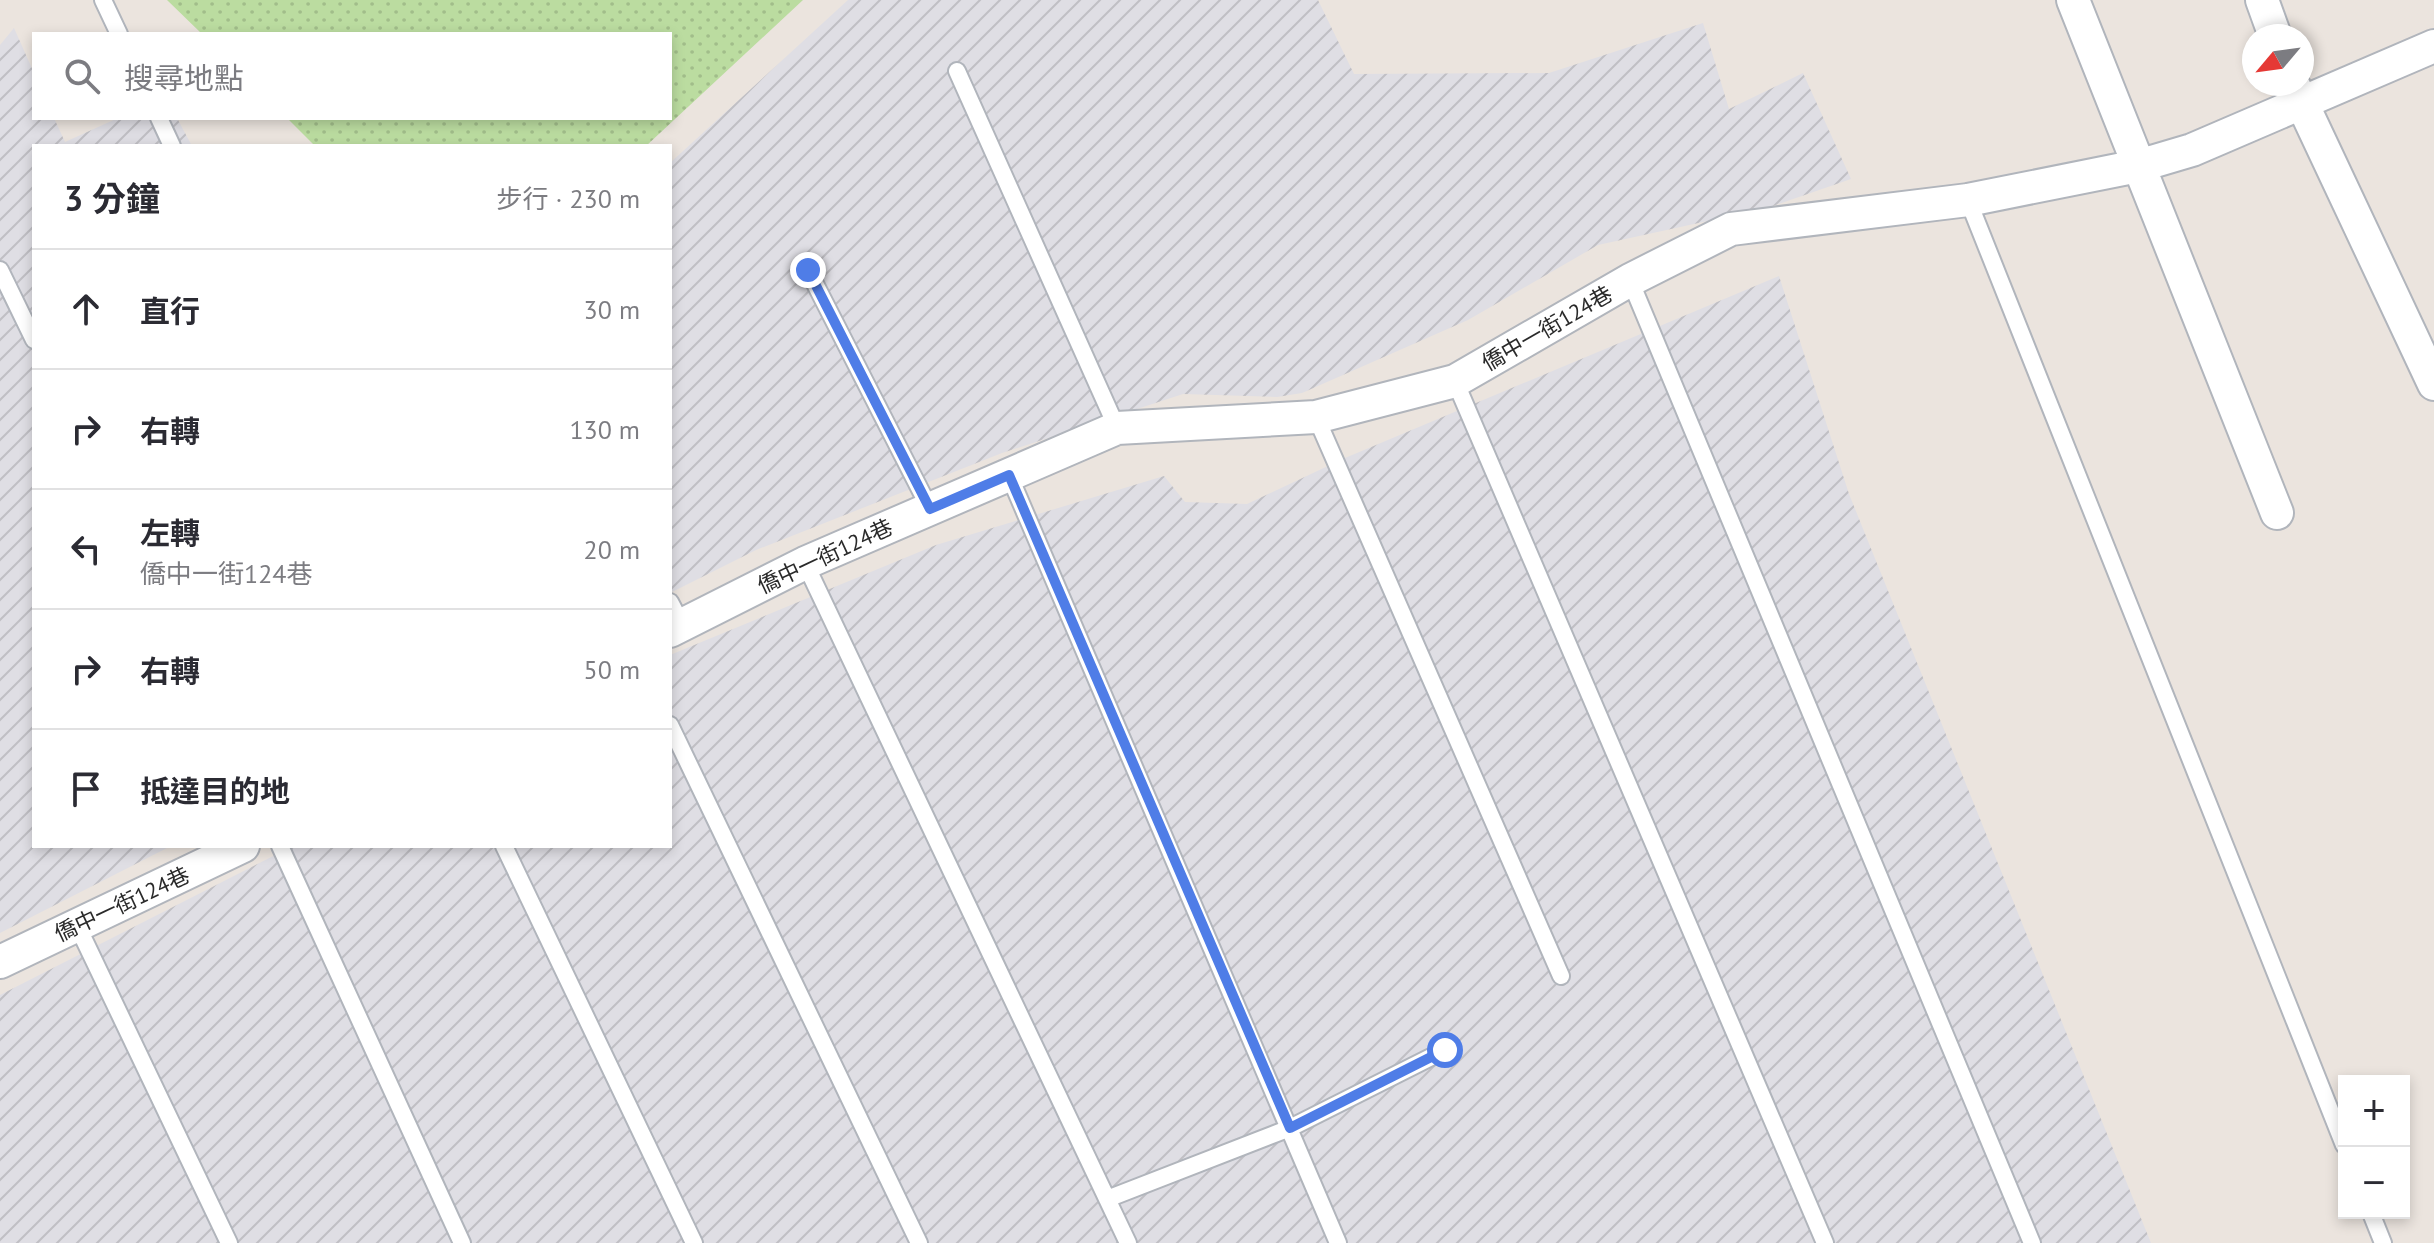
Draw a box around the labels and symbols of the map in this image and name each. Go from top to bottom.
north arrow [2242,24,2314,96]
route end [790,252,826,288]
street label: 僑中一街124巷 [1477,279,1617,377]
street label: 僑中一街124巷 [753,512,897,600]
street label: 僑中一街124巷 [50,860,194,948]
route start [1427,1032,1463,1068]

